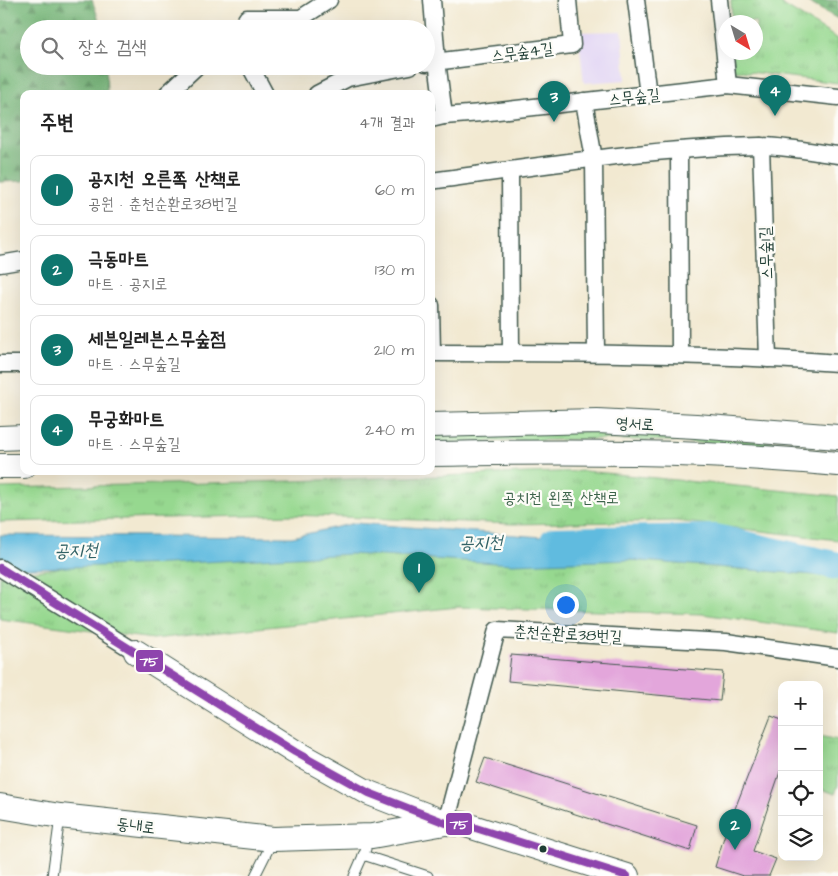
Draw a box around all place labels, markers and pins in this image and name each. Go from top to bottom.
pin: 4 [759,75,791,116]
pin: 3 [538,81,570,122]
pin: 1 [403,552,435,593]
pin: 2 [719,809,751,850]
unlabelled marker [538,844,548,854]

